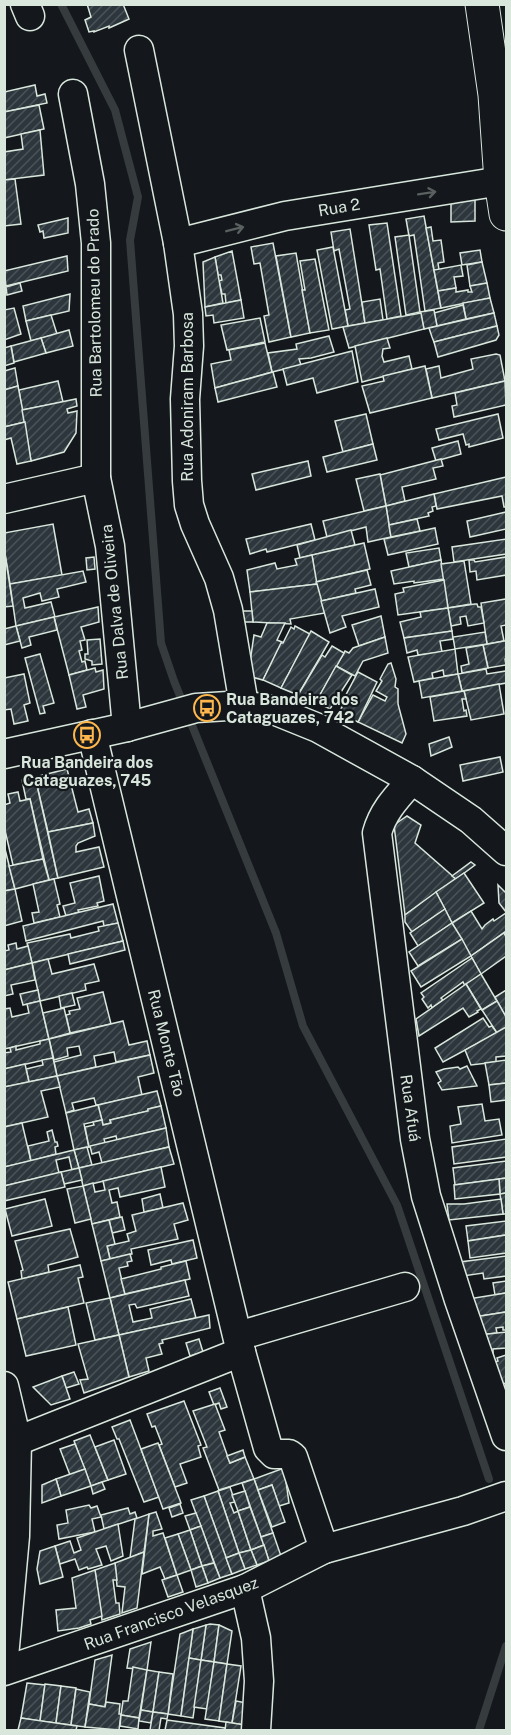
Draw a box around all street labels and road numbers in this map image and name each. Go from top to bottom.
street label: Rua 2 [317,194,362,221]
street label: Rua Bartolomeu do Prado [83,209,106,397]
street label: Rua Adoniram Barbosa [178,312,197,482]
street label: Rua Dalva de Oliveira [97,523,132,681]
street label: Rua Monte Tão [144,987,189,1099]
street label: Rua Afuá [396,1073,425,1143]
street label: Rua Francisco Velasquez [81,1573,261,1654]

